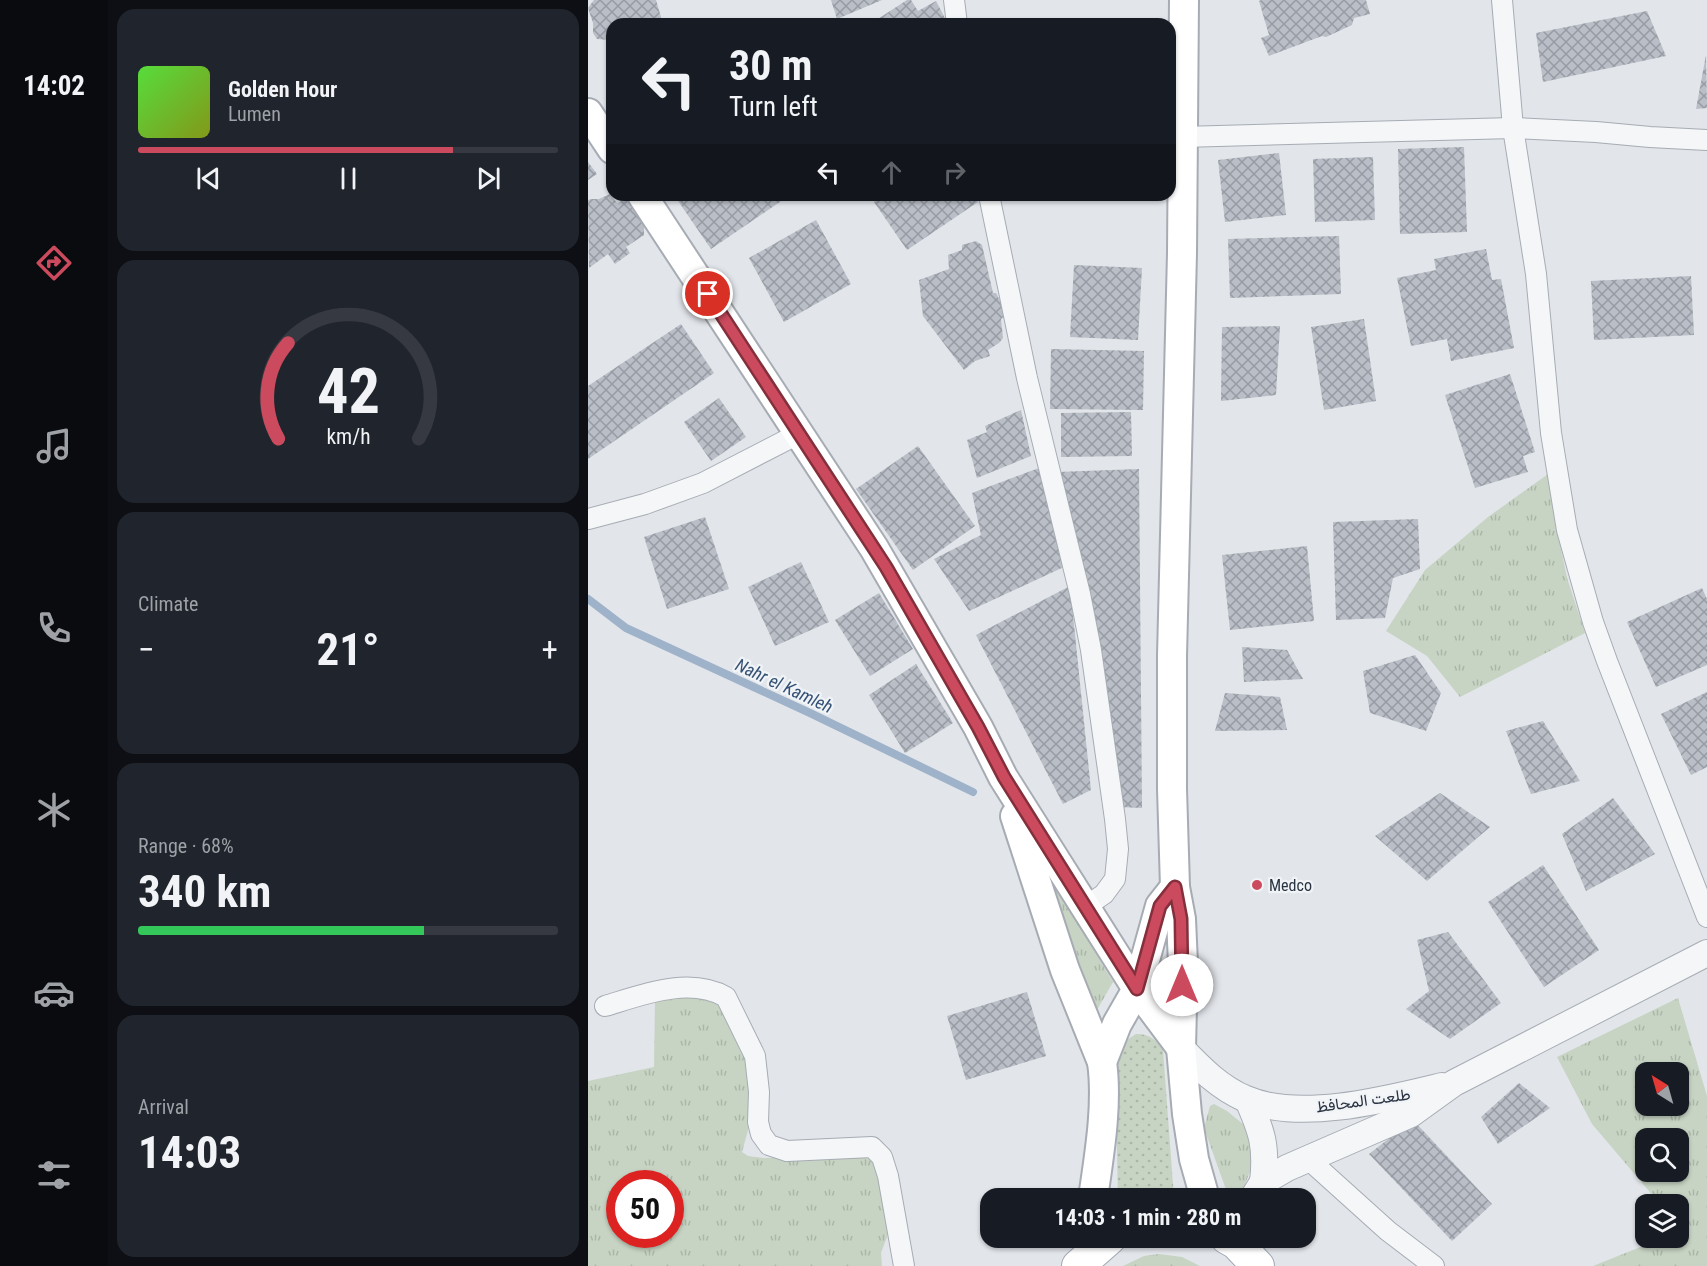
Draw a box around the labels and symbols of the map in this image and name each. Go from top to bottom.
pin [682,268,733,319]
water label: Nahr el Kamleh [732,654,836,717]
place label: Medco [1269,876,1312,895]
marker: Medco [1250,878,1264,892]
position arrow [1150,953,1214,1017]
north arrow [1635,1062,1689,1116]
street label: طلعت المحافظ [1315,1084,1412,1117]
speed limit sign: 50 [606,1170,684,1248]

